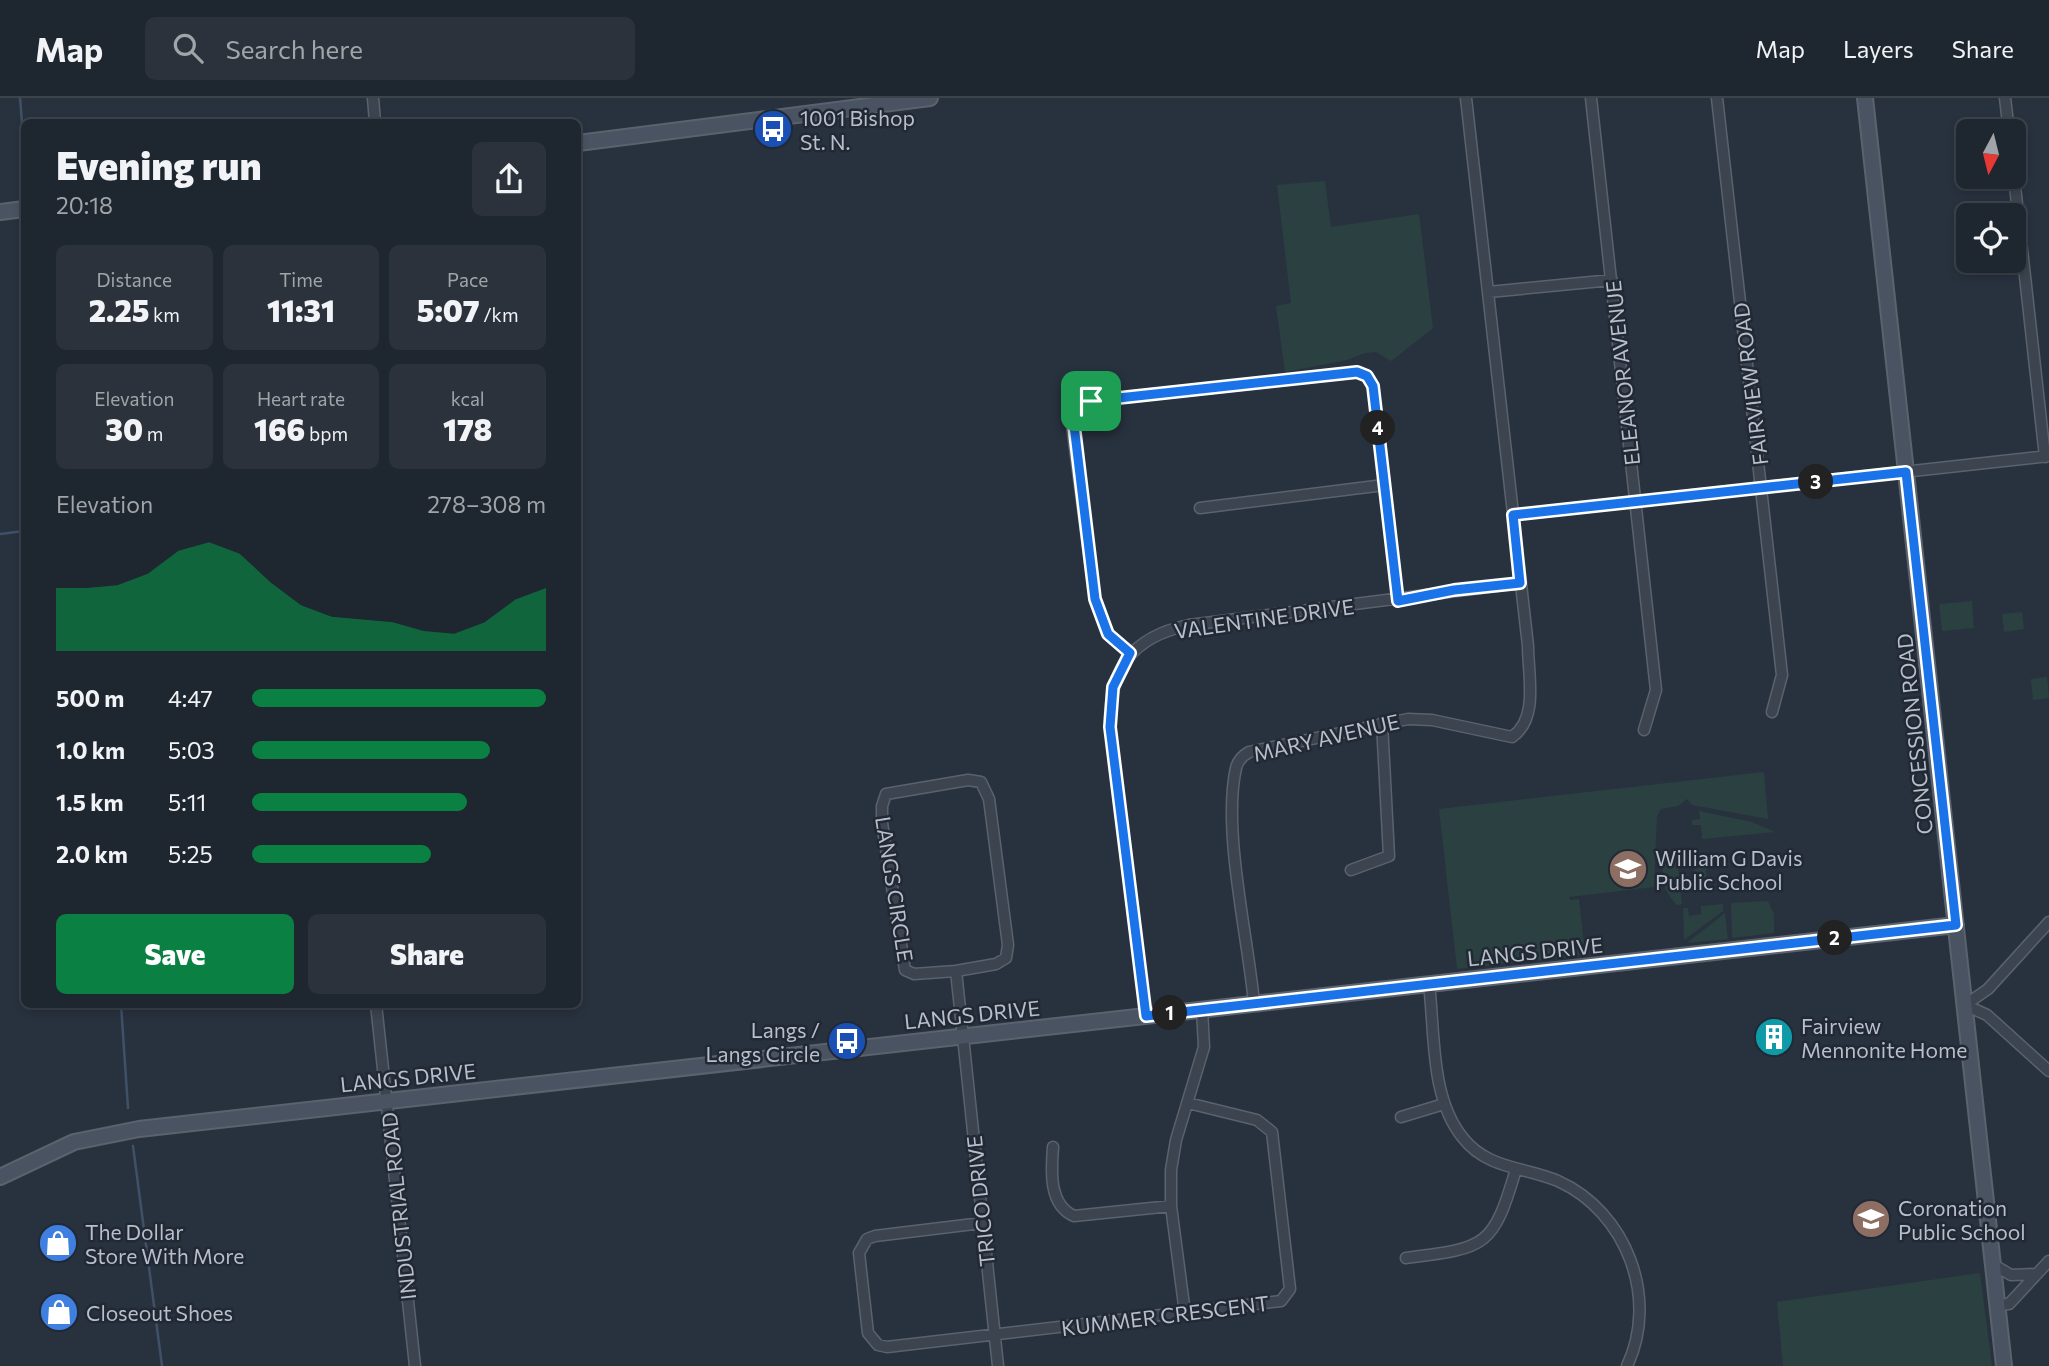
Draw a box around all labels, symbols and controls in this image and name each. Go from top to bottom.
search box [145,17,635,80]
text: Map [35,28,103,69]
icon: search [169,29,207,67]
text: Search here [225,33,363,64]
text: Map [1756,34,1805,63]
text: Layers [1843,34,1914,63]
text: Share [1952,34,2014,63]
place label: 1001 Bishop St. N. [800,105,915,154]
bus stop icon: 1001 Bishop St. N. [752,108,794,150]
north arrow [1956,119,2026,189]
map controls [1956,119,2026,273]
text: Evening run [56,141,262,188]
button: share [472,142,546,216]
text: 20:18 [56,191,113,219]
button: locate [1956,203,2026,273]
text: Distance [97,268,172,291]
text: Time [279,268,323,291]
text: Pace [447,268,488,291]
street label: ELEANOR AVENUE [1600,279,1644,467]
text: 2.25 [89,291,149,328]
text: 11:31 [267,291,335,328]
text: 5:07 [417,291,480,328]
street label: FAIRVIEW ROAD [1728,301,1772,467]
text: km [149,303,180,326]
text: /km [480,303,518,326]
pin [1061,371,1121,431]
icon: arrive [1072,382,1110,420]
text: Elevation [94,387,174,410]
text: Heart rate [257,387,345,410]
text: kcal [451,387,485,410]
text: 30 [105,410,143,447]
text: 166 [254,410,305,447]
text: 178 [443,410,492,447]
pin: 4 [1360,410,1396,446]
text: 4 [1372,416,1383,439]
text: m [143,422,163,445]
text: bpm [305,422,348,445]
pin: 3 [1798,464,1834,500]
text: 3 [1810,470,1821,493]
text: Elevation [56,490,153,518]
text: 278–308 m [427,490,546,518]
street label: VALENTINE DRIVE [1172,593,1356,643]
street label: CONCESSION ROAD [1891,632,1937,836]
text: 500 m [56,684,124,712]
text: 4:47 [168,684,213,712]
street label: MARY AVENUE [1250,708,1402,766]
text: 1.0 km [56,736,125,764]
text: 5:03 [168,736,215,764]
text: 1.5 km [56,788,124,816]
text: 5:11 [168,788,206,816]
street label: LANGS CIRCLE [871,814,919,964]
text: 2.0 km [56,840,128,868]
text: 5:25 [168,840,213,868]
place label: William G Davis Public School [1655,845,1803,894]
school or university icon: William G Davis Public School [1607,848,1649,890]
button: Save [56,914,294,994]
button: Share [308,914,546,994]
pin: 2 [1818,920,1853,956]
text: 2 [1829,926,1840,949]
street label: LANGS DRIVE [1466,931,1604,971]
street label: LANGS DRIVE [903,994,1041,1034]
pin: 1 [1152,996,1188,1030]
text: 1 [1165,1001,1174,1024]
place label: Fairview Mennonite Home [1801,1013,1967,1062]
building icon: Fairview Mennonite Home [1753,1016,1795,1058]
place label: Langs / Langs Circle [705,1017,820,1066]
bus stop icon: Langs / Langs Circle [826,1020,868,1062]
street label: LANGS DRIVE [339,1057,477,1097]
street label: INDUSTRIAL ROAD [376,1111,420,1301]
street label: TRICO DRIVE [961,1134,999,1268]
place label: Coronation Public School [1898,1195,2026,1244]
school or university icon: Coronation Public School [1850,1198,1892,1240]
place label: The Dollar Store With More [85,1219,244,1268]
shop icon: The Dollar Store With More [37,1222,79,1264]
street label: KUMMER CRESCENT [1060,1290,1270,1340]
shop icon: Closeout Shoes [38,1291,80,1333]
place label: Closeout Shoes [86,1300,233,1325]

